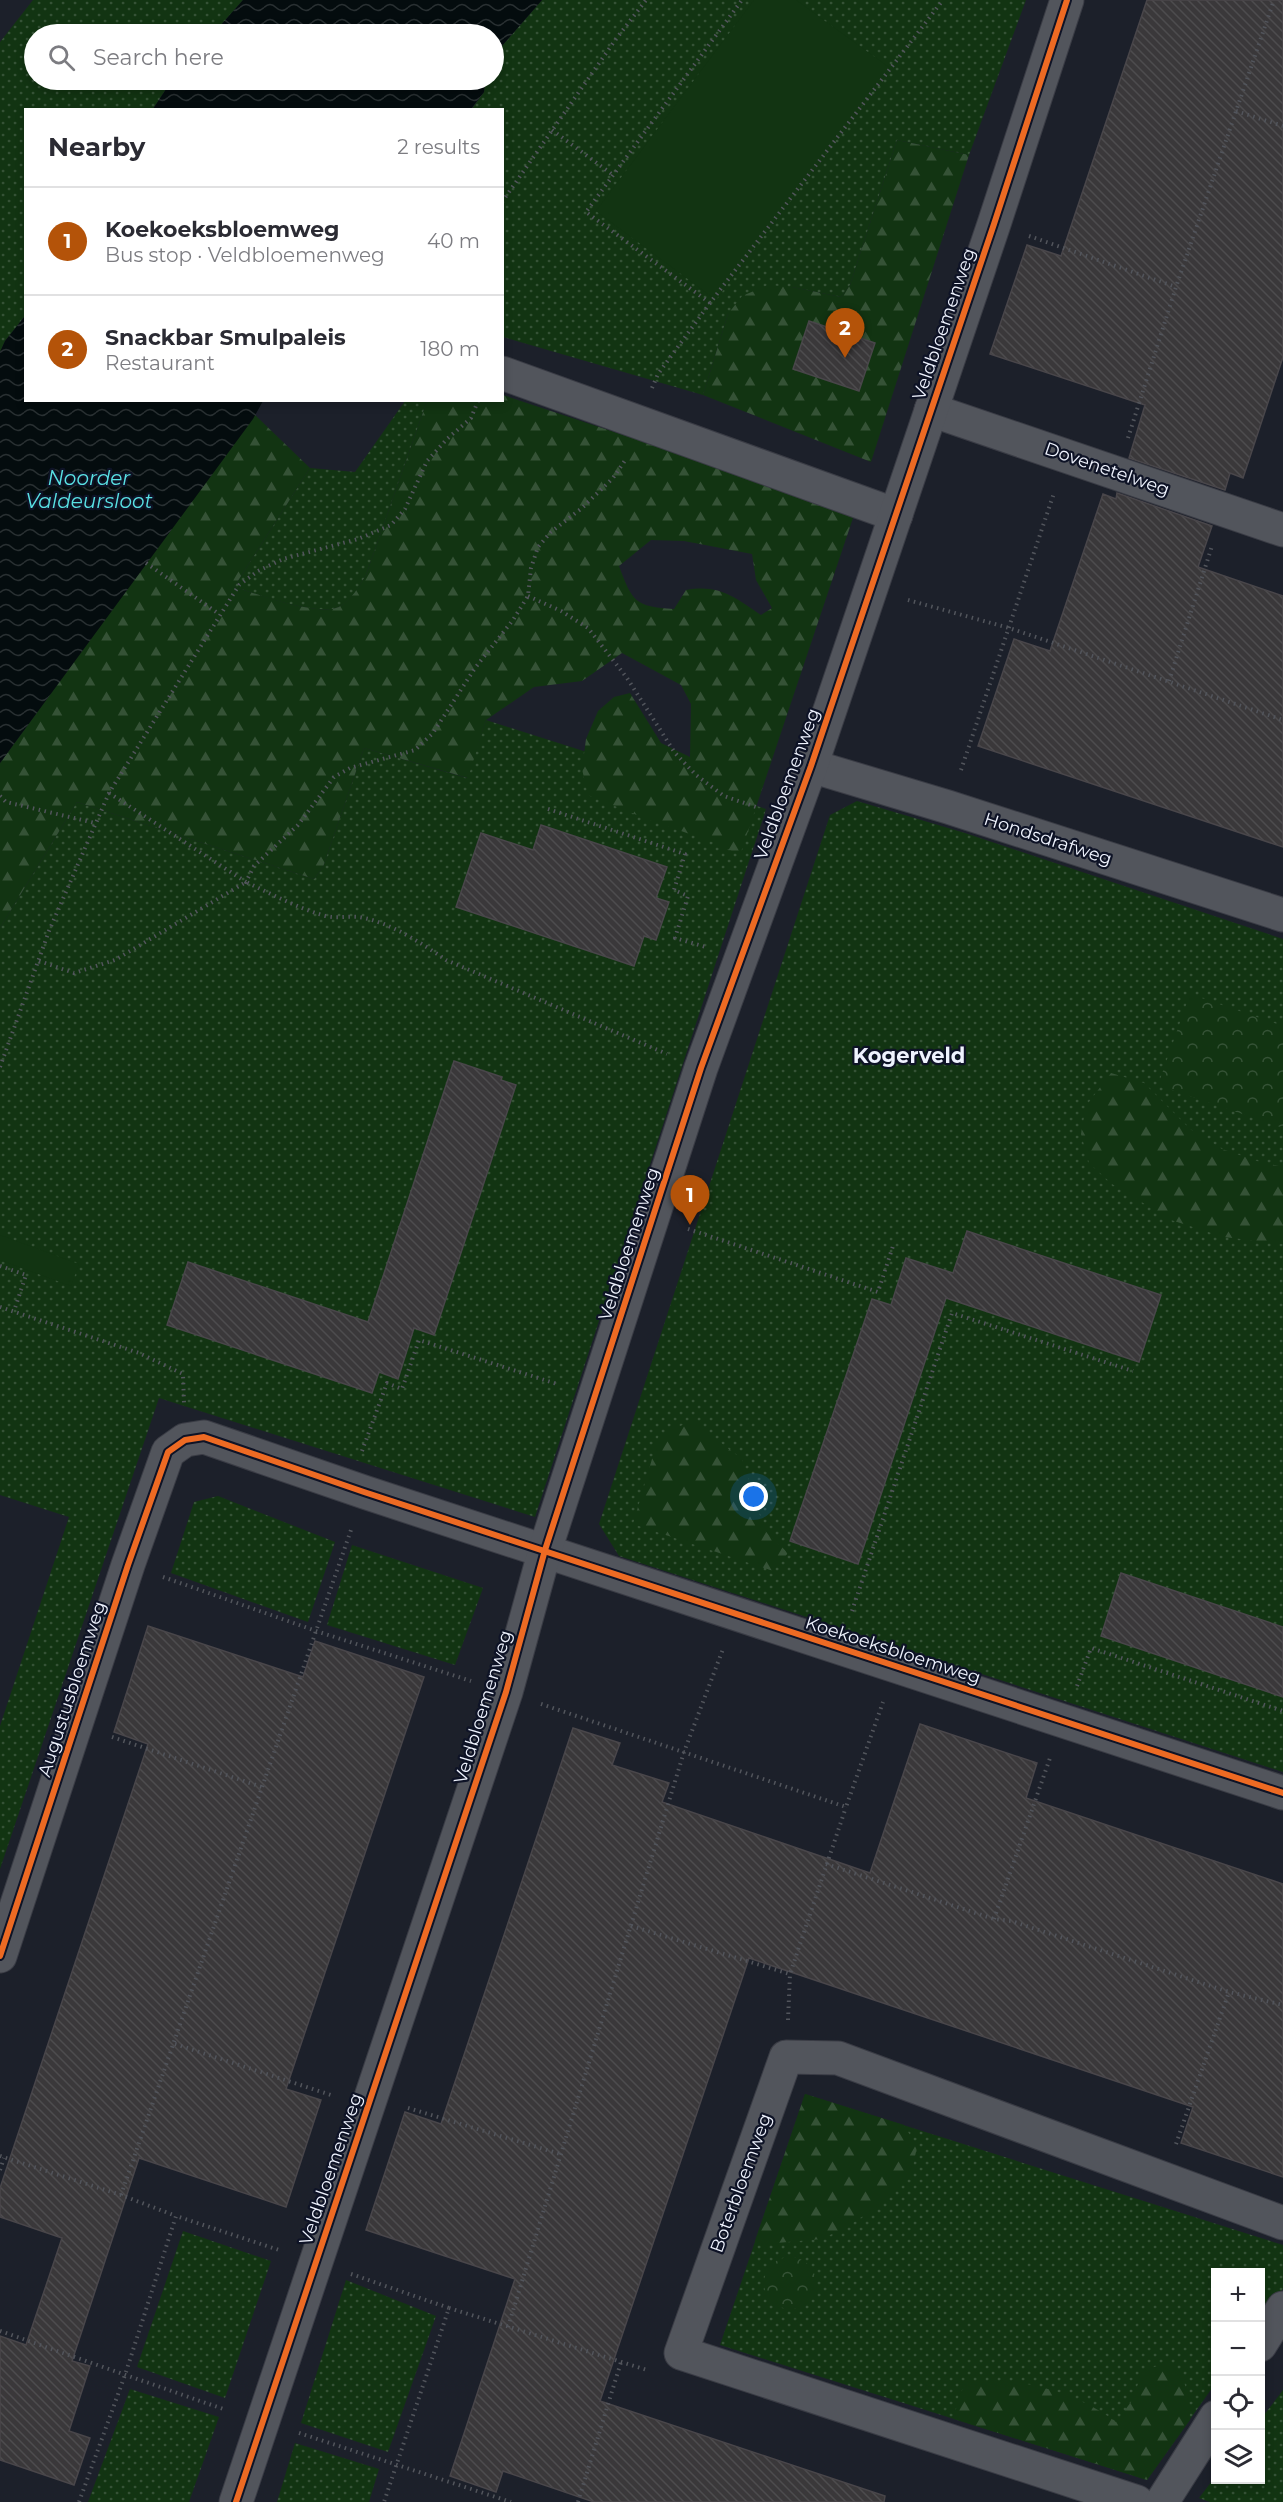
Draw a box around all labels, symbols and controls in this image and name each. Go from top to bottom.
search box [24,24,504,90]
icon: search [45,41,78,74]
text: Search here [93,44,224,71]
text: Nearby [48,131,145,163]
text: 2 results [397,135,480,159]
text: Koekoeksbloemweg [105,216,340,243]
text: 1 [64,229,71,253]
text: 40 m [427,229,480,253]
text: Bus stop · Veldbloemenweg [105,243,385,267]
street label: Veldbloemenweg [908,245,980,403]
pin: 2 [826,308,864,358]
text: Snackbar Smulpaleis [105,324,346,351]
text: 2 [62,337,73,361]
text: 180 m [420,337,480,361]
text: Restaurant [105,351,215,375]
street label: Dovenetelweg [1042,437,1172,501]
water label: Noorder Valdeursloot [25,466,153,513]
street label: Veldbloemenweg [749,705,825,863]
street label: Hondsdrafweg [981,808,1115,870]
district label: Kogerveld [853,1043,965,1068]
street label: Veldbloemenweg [594,1165,664,1323]
pin: 1 [670,1176,710,1225]
your location [739,1482,768,1511]
street label: Augustusbloemweg [33,1599,111,1779]
street label: Koekoeksbloemweg [802,1611,984,1689]
street label: Veldbloemenweg [449,1628,517,1786]
street label: Veldbloemenweg [295,2090,367,2248]
street label: Boterbloemweg [706,2110,776,2256]
map controls [1211,2268,1265,2484]
button: + [1211,2268,1265,2322]
button: − [1211,2322,1265,2376]
button: locate [1211,2376,1265,2430]
button: layers [1211,2430,1265,2484]

